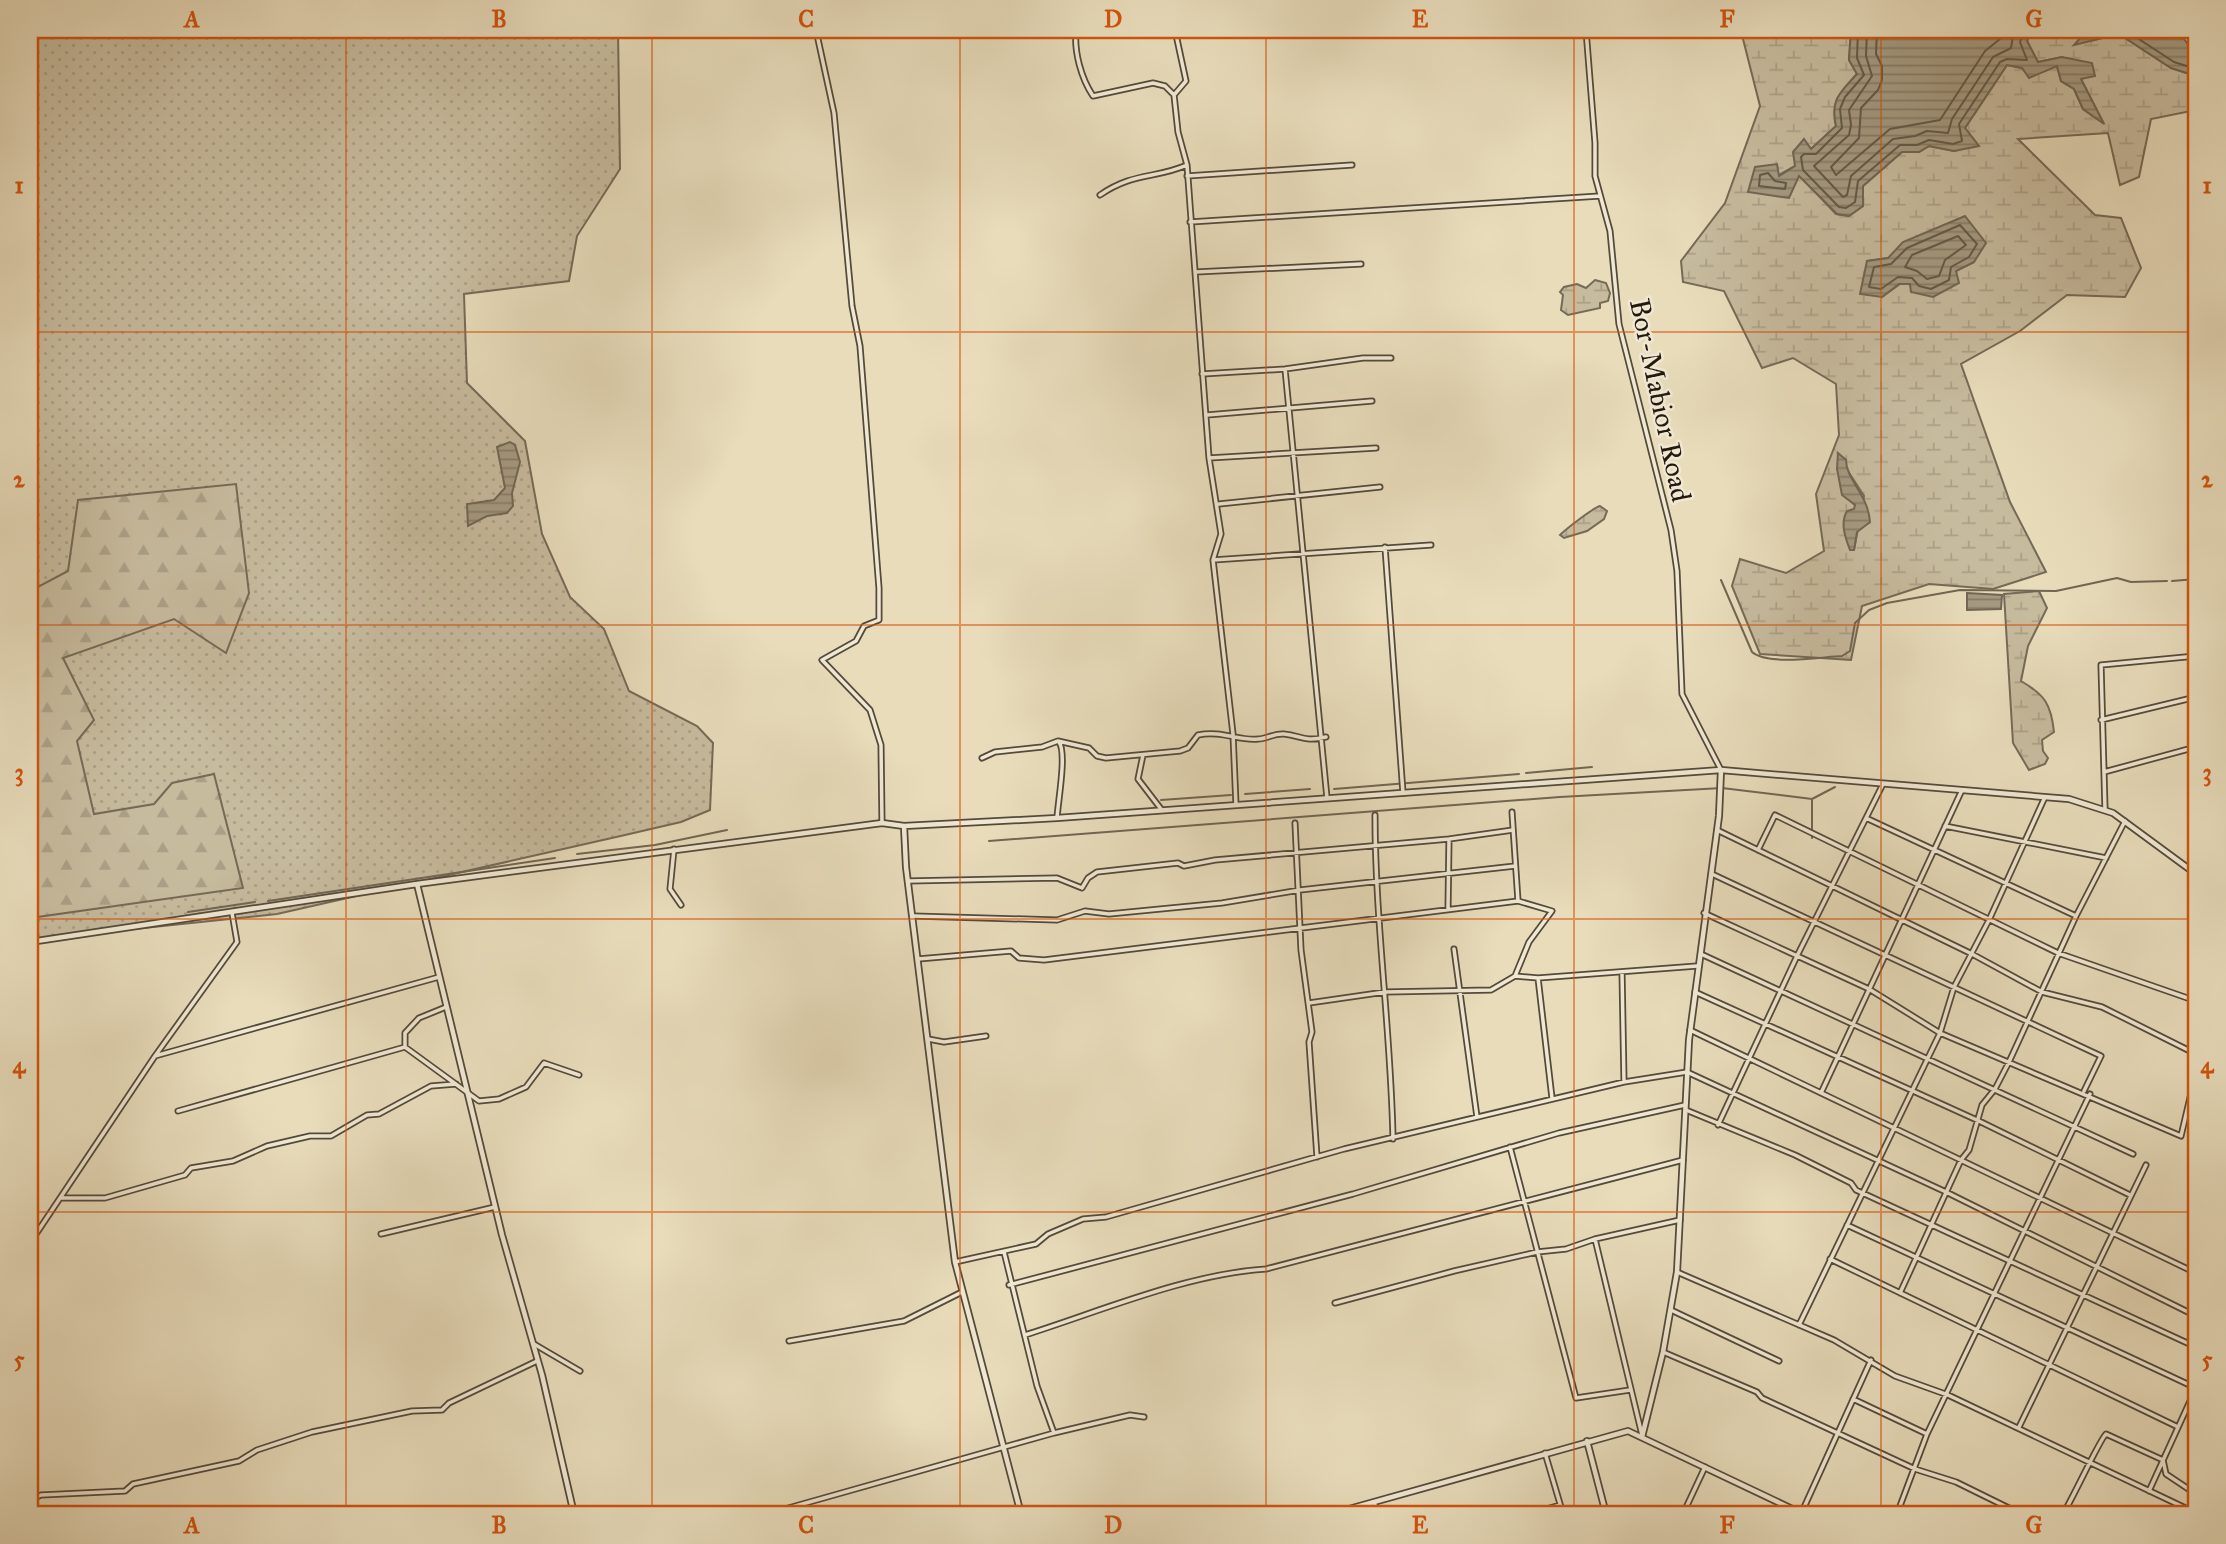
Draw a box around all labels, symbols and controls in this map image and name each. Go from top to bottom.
text: A [182,5,200,33]
text: B [491,5,507,33]
text: C [798,5,814,33]
text: D [1104,5,1122,33]
text: E [1412,5,1429,33]
text: F [1719,5,1735,33]
text: G [2026,5,2043,33]
text: 1 [14,171,24,199]
text: 1 [2202,171,2212,199]
street label: Bor-Mabior Road [1622,295,1699,505]
text: 2 [13,465,25,493]
text: 2 [2201,465,2213,493]
text: 3 [14,758,24,787]
text: 3 [2202,758,2212,787]
text: 4 [13,1051,27,1079]
text: 4 [2201,1051,2215,1079]
text: 5 [14,1345,25,1373]
text: 5 [2202,1345,2213,1373]
text: A [182,1511,200,1539]
text: B [491,1511,507,1539]
text: C [798,1511,814,1539]
text: D [1104,1511,1122,1539]
text: E [1412,1511,1429,1539]
text: F [1719,1511,1735,1539]
text: G [2026,1511,2043,1539]

